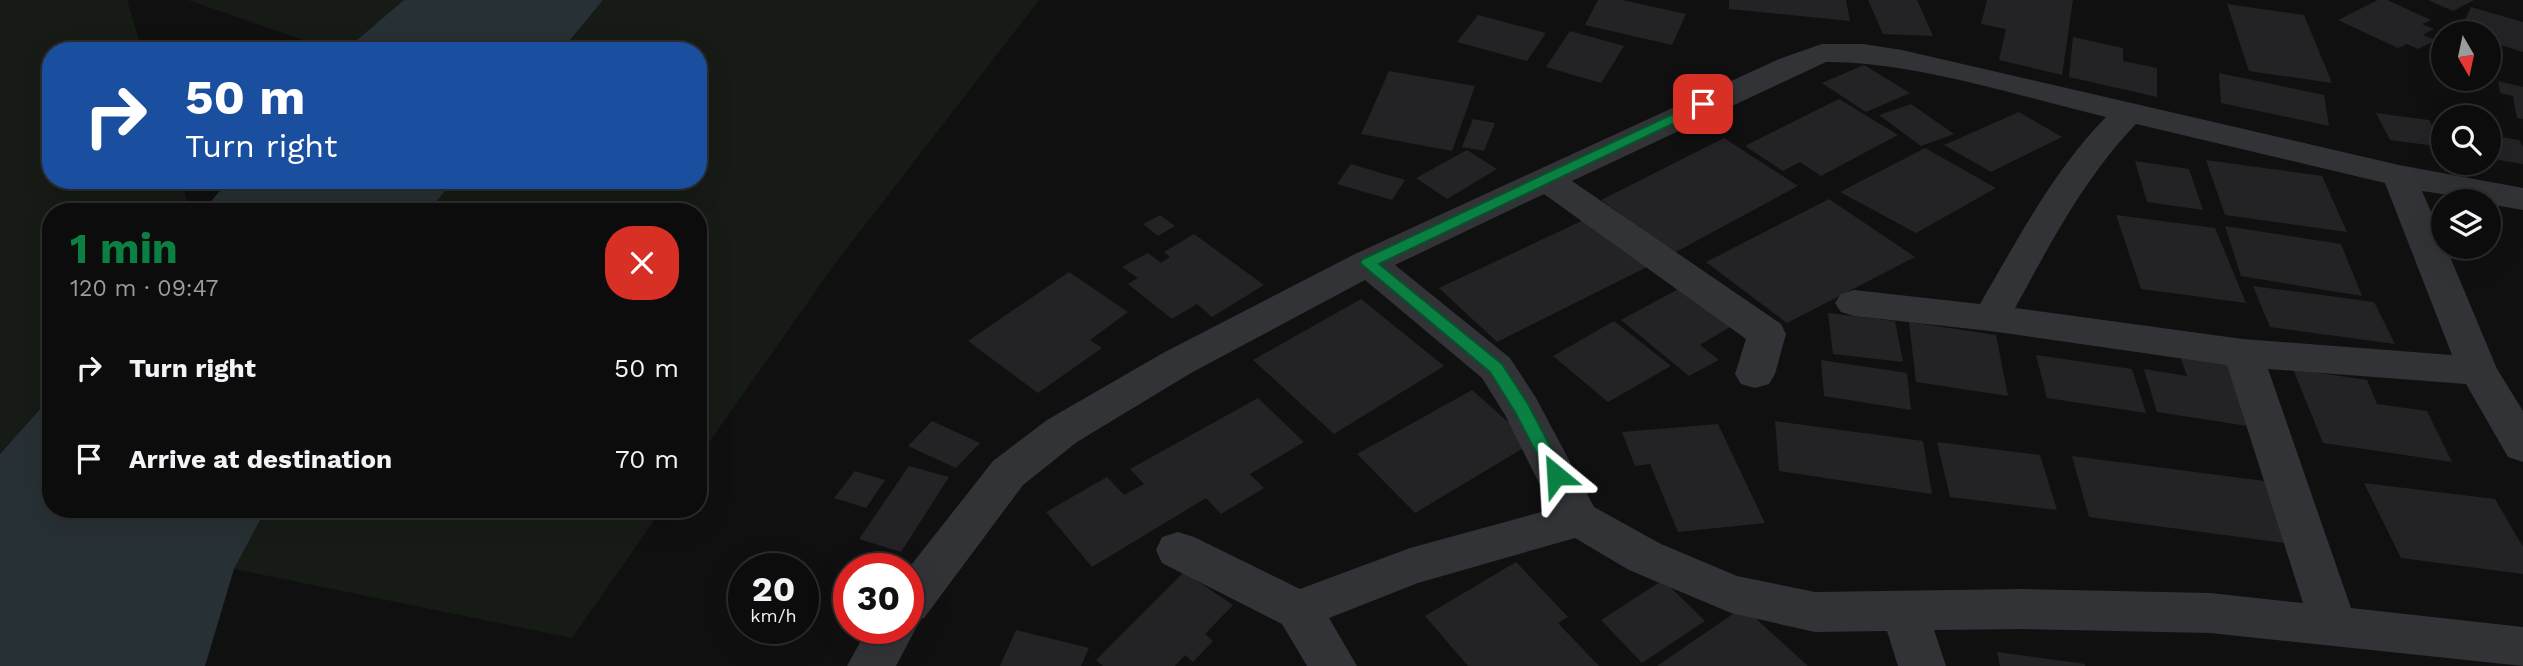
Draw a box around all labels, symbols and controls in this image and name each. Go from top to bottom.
north arrow [2431,21,2501,91]
map controls [2431,21,2501,259]
text: 50 m [185,68,305,126]
icon: right [70,70,161,161]
pin [1673,74,1733,134]
icon: arrive [1684,85,1722,123]
button: search [2431,105,2501,175]
text: Turn right [185,127,337,165]
button: layers [2431,189,2501,259]
text: 1 min [70,224,178,273]
button: close [605,226,679,300]
text: 120 m · 09:47 [70,275,218,302]
icon: right [70,349,108,387]
text: Turn right [129,353,256,383]
text: 50 m [614,353,679,383]
position arrow [1519,438,1593,512]
icon: arrive [70,440,108,478]
text: Arrive at destination [129,444,392,474]
text: 70 m [615,444,679,474]
speed limit sign: 30 [833,553,924,644]
text: 20 [752,568,795,610]
text: km/h [750,605,797,626]

